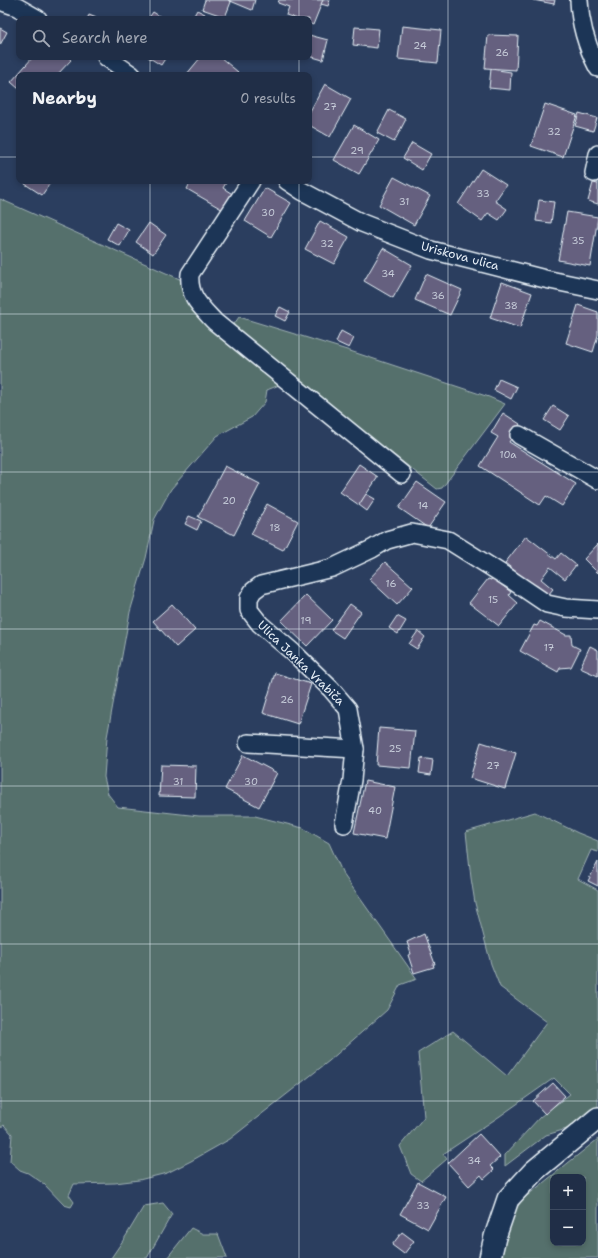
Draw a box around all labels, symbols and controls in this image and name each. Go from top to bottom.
search box [16,16,312,60]
icon: search [30,27,52,49]
text: Search here [62,28,148,48]
house number: 24 [413,39,427,52]
house number: 26 [495,46,509,59]
text: Nearby [32,87,97,109]
text: 0 results [240,90,296,107]
house number: 27 [323,100,337,113]
house number: 32 [547,125,561,138]
house number: 29 [350,144,364,157]
house number: 33 [476,187,490,200]
house number: 31 [399,195,409,208]
house number: 30 [261,206,275,219]
house number: 35 [572,234,584,247]
house number: 32 [320,237,334,250]
street label: Uriskova ulica [419,238,501,274]
house number: 34 [381,267,395,280]
house number: 36 [431,289,445,302]
house number: 38 [504,299,518,312]
house number: 10a [500,448,517,461]
house number: 20 [222,494,236,507]
house number: 14 [418,499,428,512]
house number: 18 [269,521,281,534]
house number: 16 [386,577,396,590]
house number: 15 [488,593,498,606]
house number: 19 [301,614,311,627]
street label: Ulica Janka Vrabiča [254,617,348,709]
house number: 17 [544,641,554,654]
house number: 26 [280,693,294,706]
house number: 25 [389,742,401,755]
house number: 27 [486,759,500,772]
house number: 31 [173,775,183,788]
house number: 30 [244,775,258,788]
house number: 40 [368,804,382,817]
house number: 34 [467,1154,481,1167]
map controls [550,1174,586,1246]
button: + [550,1174,586,1210]
house number: 33 [416,1199,430,1212]
button: − [550,1210,586,1246]

